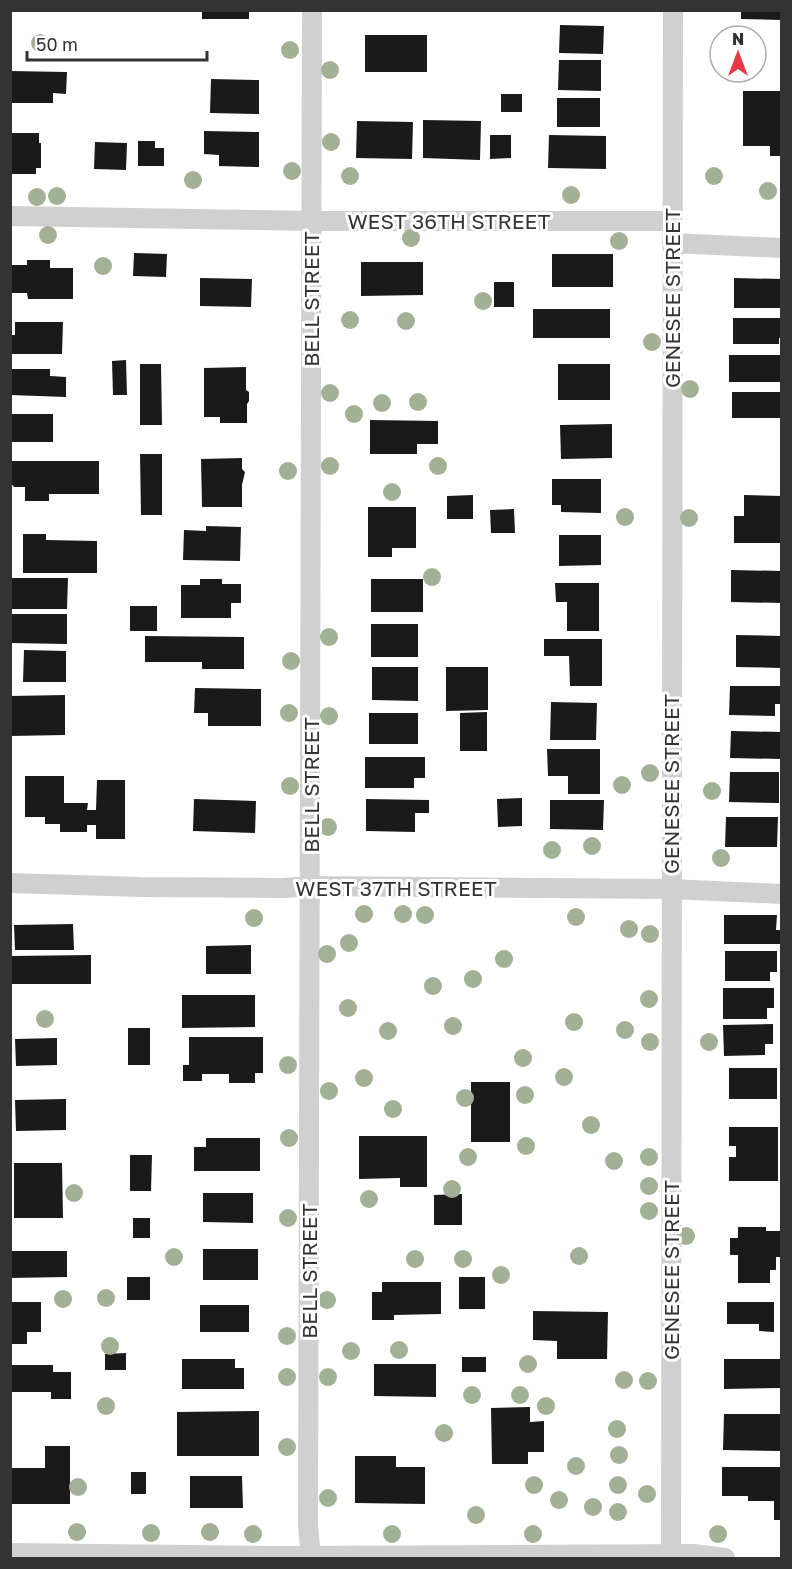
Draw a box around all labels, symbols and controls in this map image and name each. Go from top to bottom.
scale bar [27,24,207,62]
north arrow [708,24,768,84]
text: N [732,29,744,49]
text: 50 m [36,33,78,55]
street label: WEST 36TH STREET [347,208,551,234]
street label: GENESEE STREET [659,208,685,388]
street label: BELL STREET [298,231,324,367]
street label: GENESEE STREET [658,694,684,874]
street label: BELL STREET [298,717,324,853]
street label: WEST 37TH STREET [295,875,497,901]
street label: GENESEE STREET [658,1180,684,1360]
street label: BELL STREET [296,1203,322,1339]

